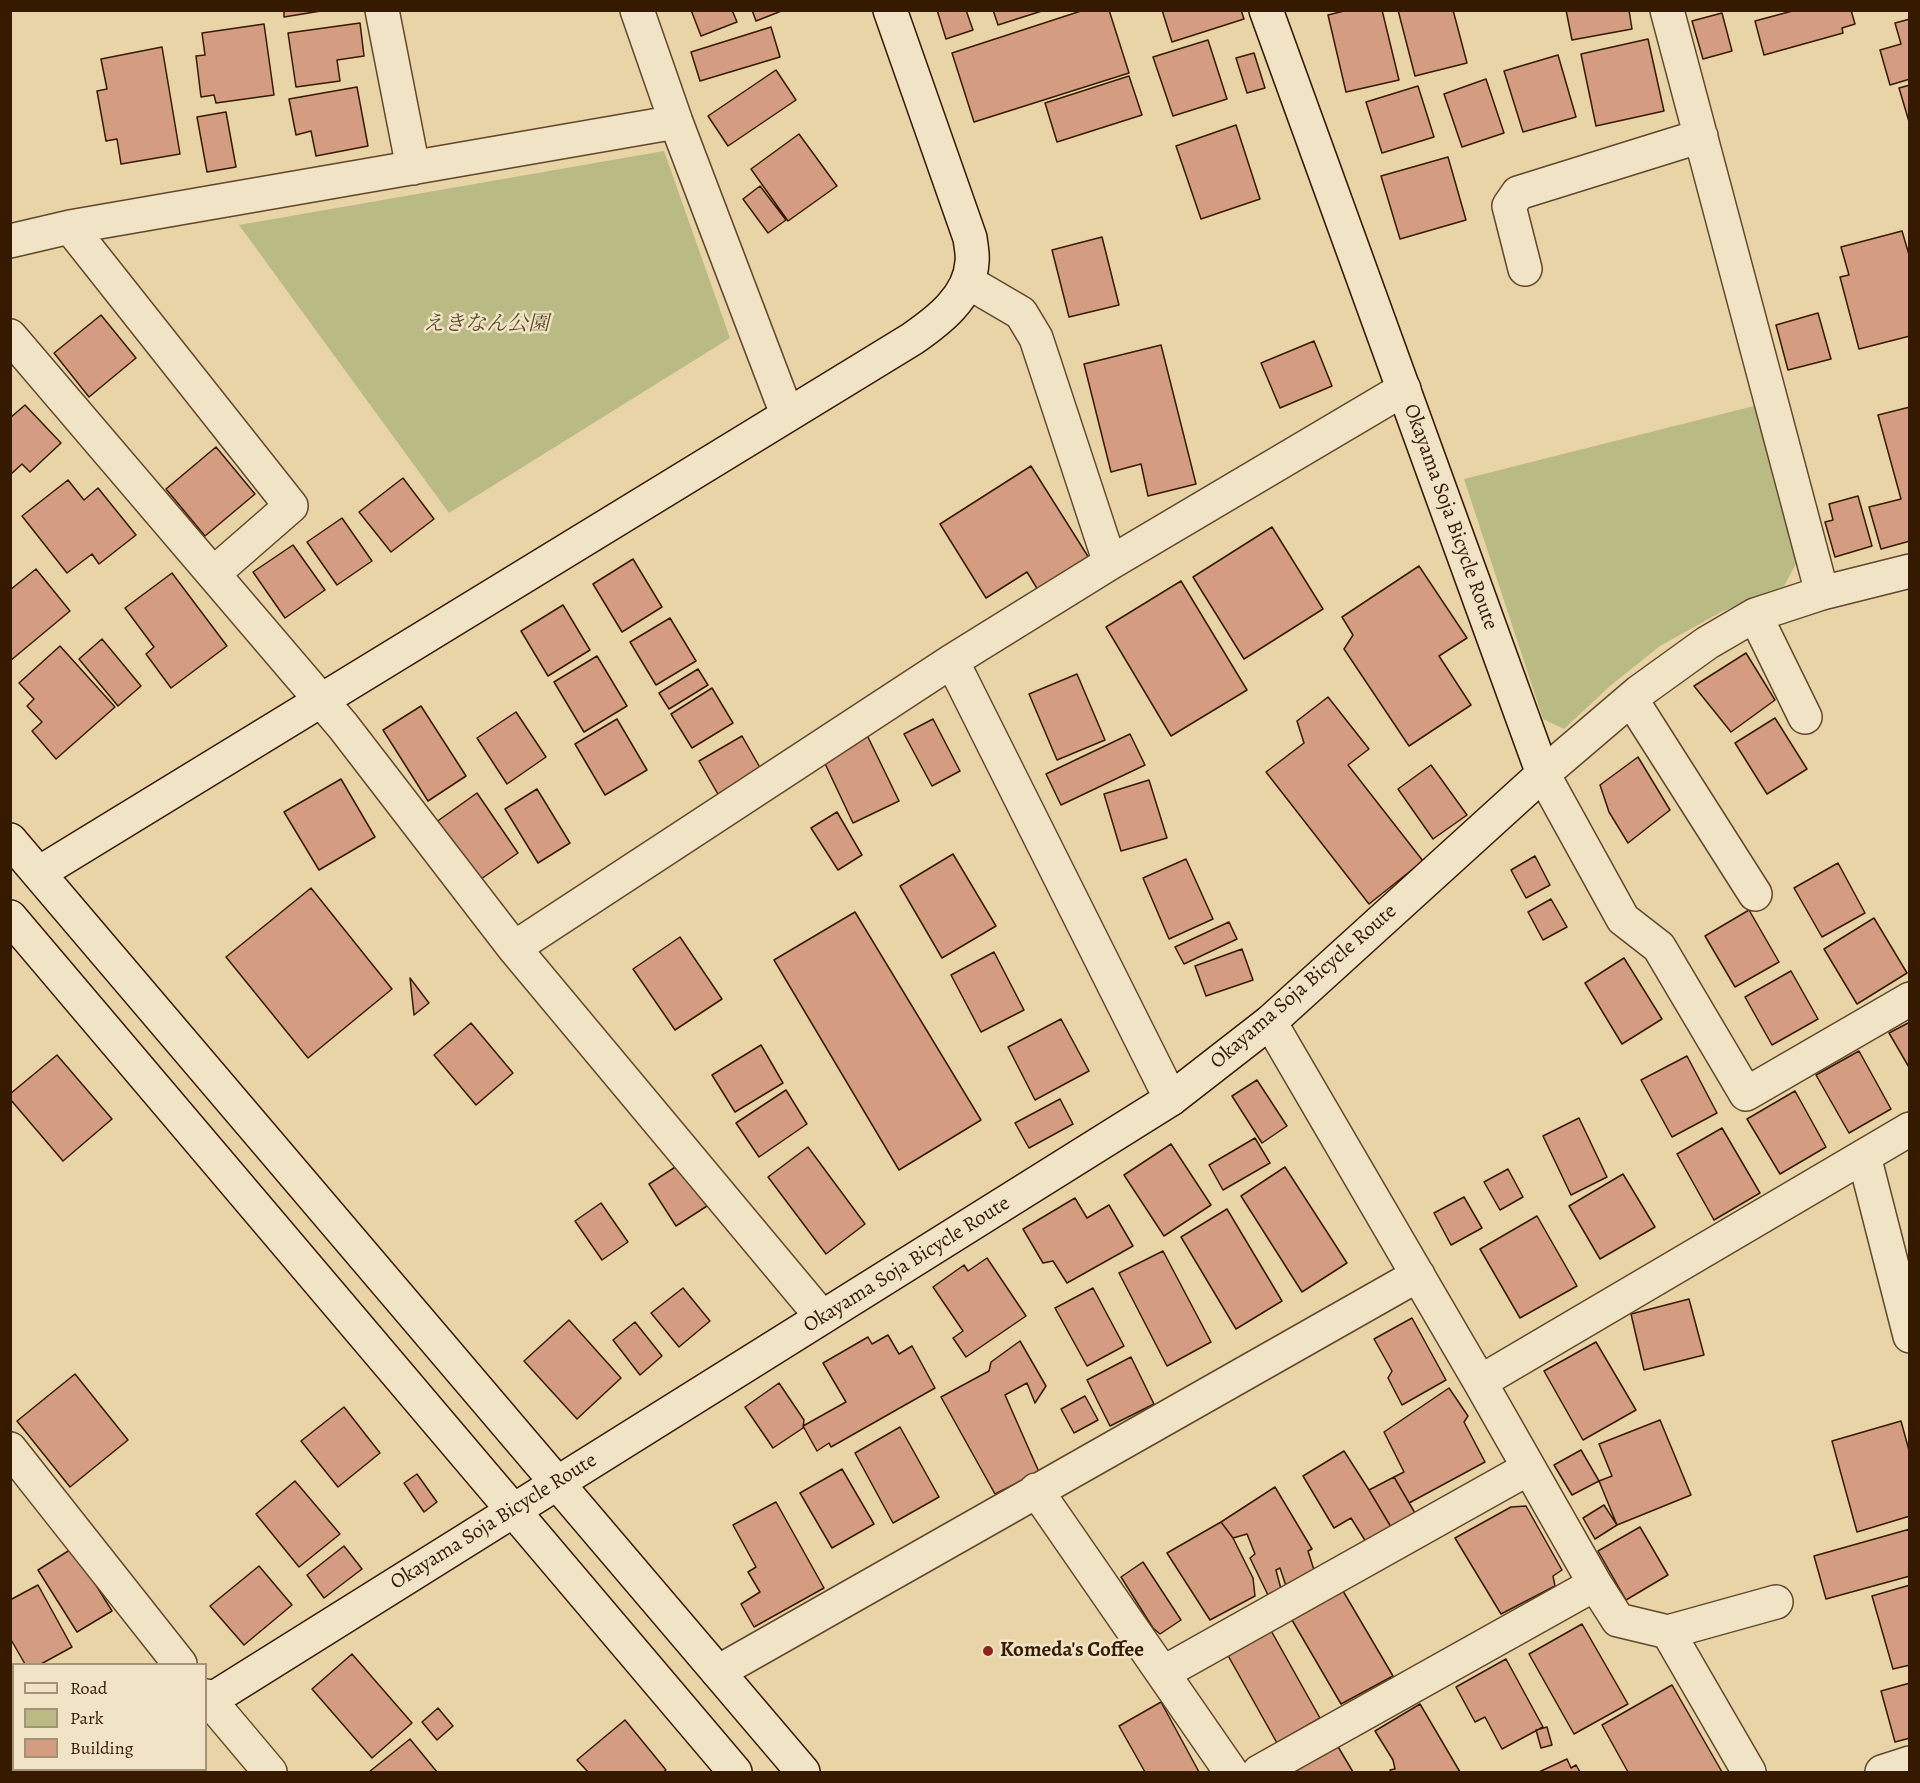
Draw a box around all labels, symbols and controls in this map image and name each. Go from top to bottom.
park label: えきなん公園 [423,312,549,338]
street label: Okayama Soja Bicycle Route [1397,401,1503,633]
street label: Okayama Soja Bicycle Route [1206,899,1402,1075]
street label: Okayama Soja Bicycle Route [799,1191,1015,1339]
street label: Okayama Soja Bicycle Route [386,1448,602,1596]
place label: Komeda's Coffee [1000,1638,1144,1664]
marker: Komeda's Coffee [981,1644,995,1658]
legend [12,1663,207,1771]
text: Road [70,1676,107,1700]
text: Park [70,1706,104,1730]
text: Building [70,1736,134,1760]

